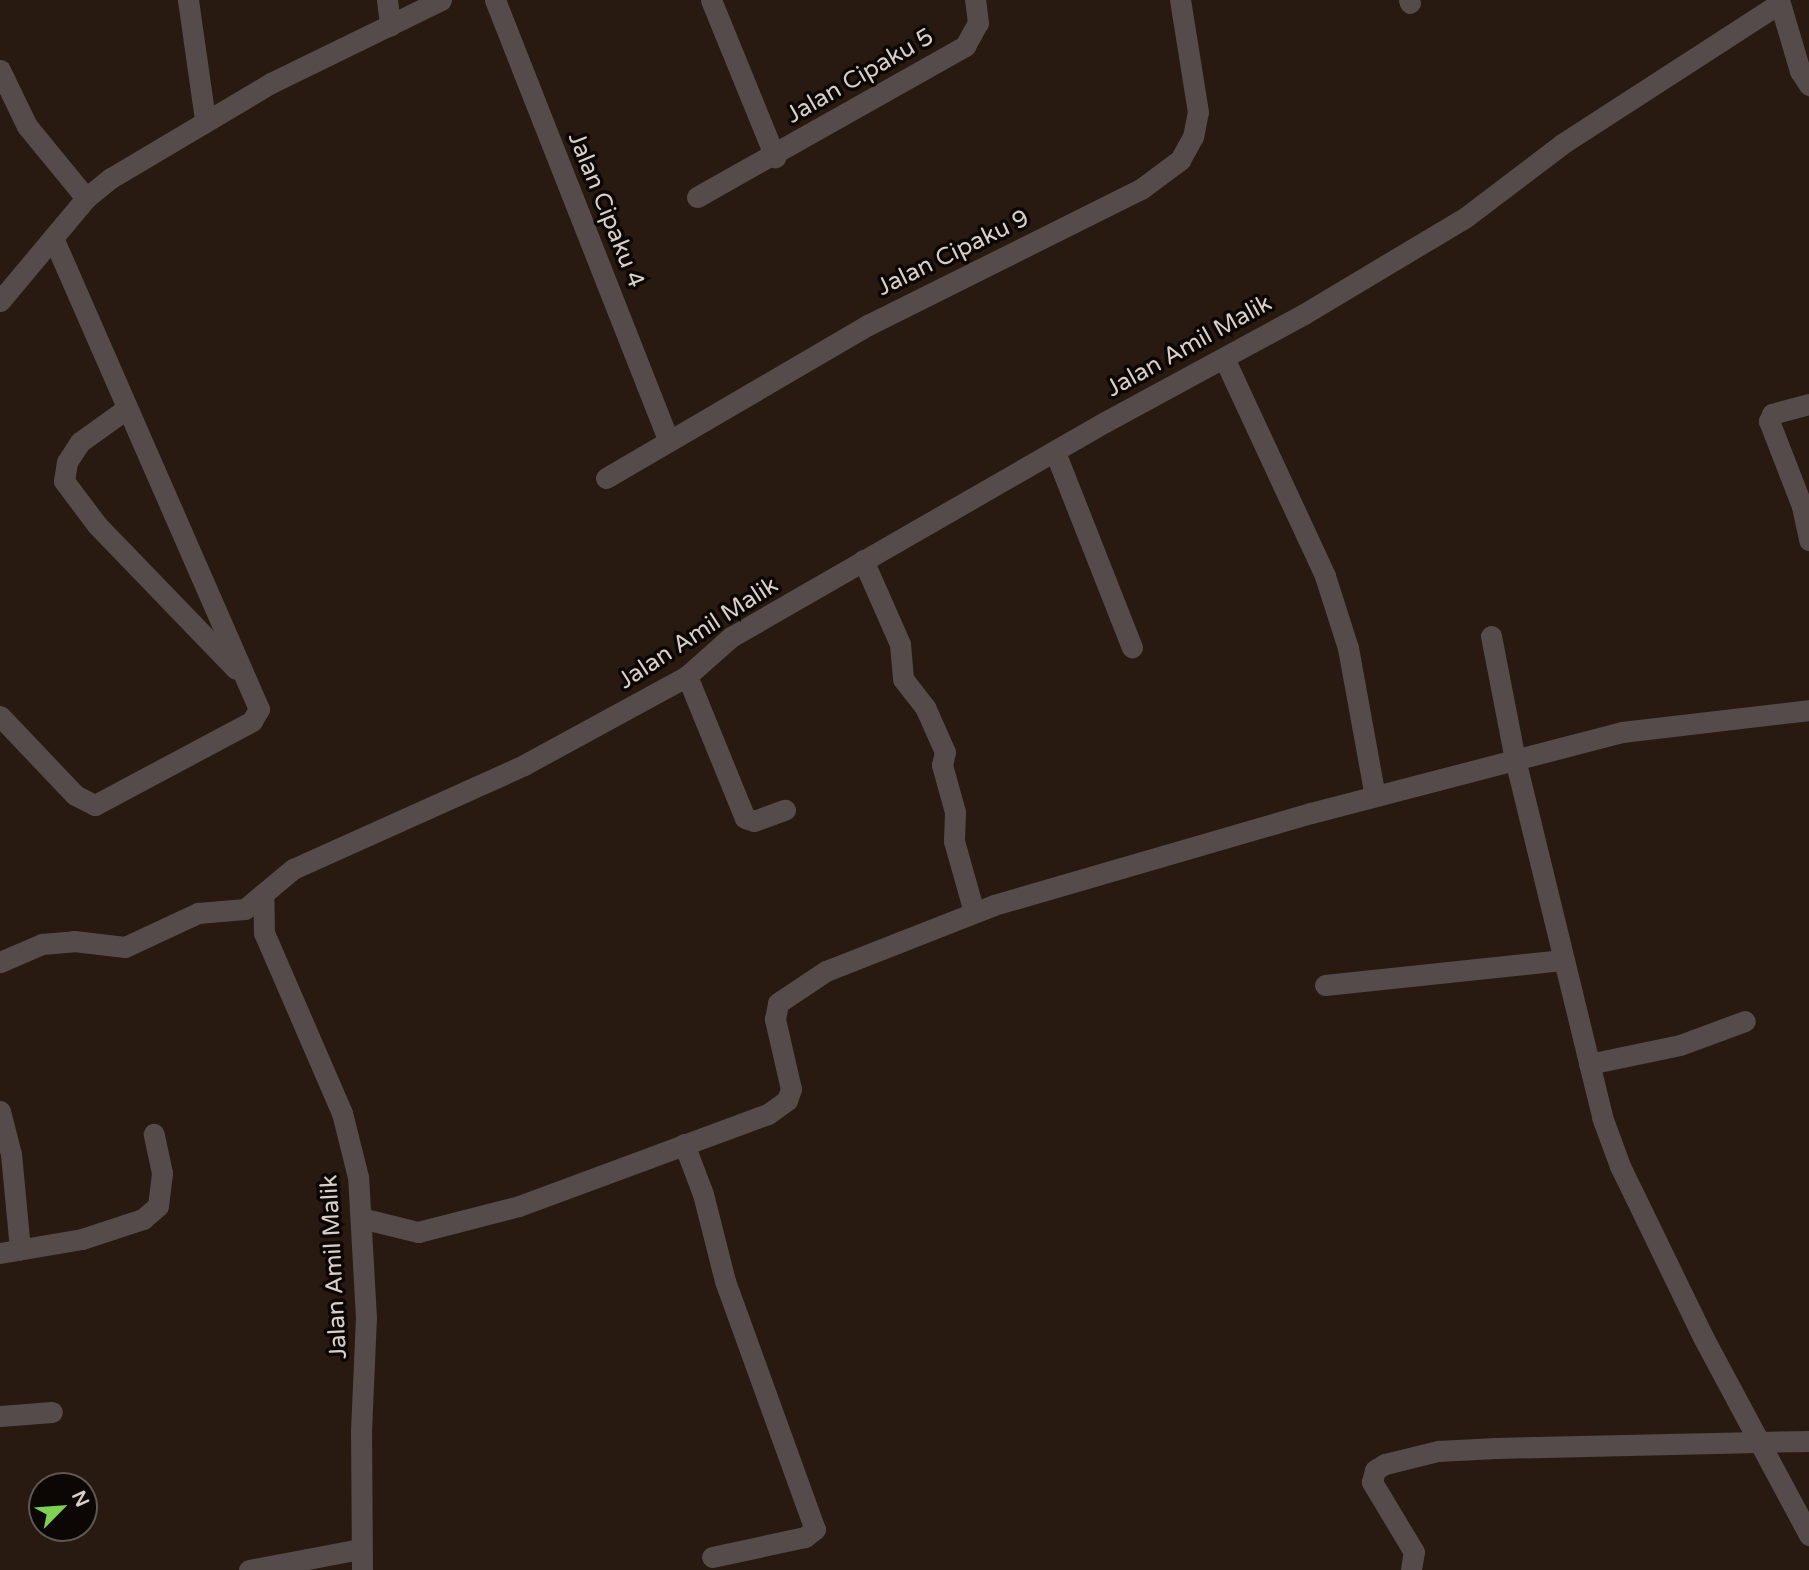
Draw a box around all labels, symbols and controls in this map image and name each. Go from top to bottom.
street label: Jalan Cipaku 5 [781,22,939,130]
street label: Jalan Cipaku 4 [562,128,650,292]
street label: Jalan Cipaku 9 [872,204,1034,302]
street label: Jalan Amil Malik [1101,289,1277,403]
street label: Jalan Amil Malik [613,571,783,695]
street label: Jalan Amil Malik [315,1174,353,1360]
north arrow [28,1472,98,1542]
text: N [67,1487,93,1511]

